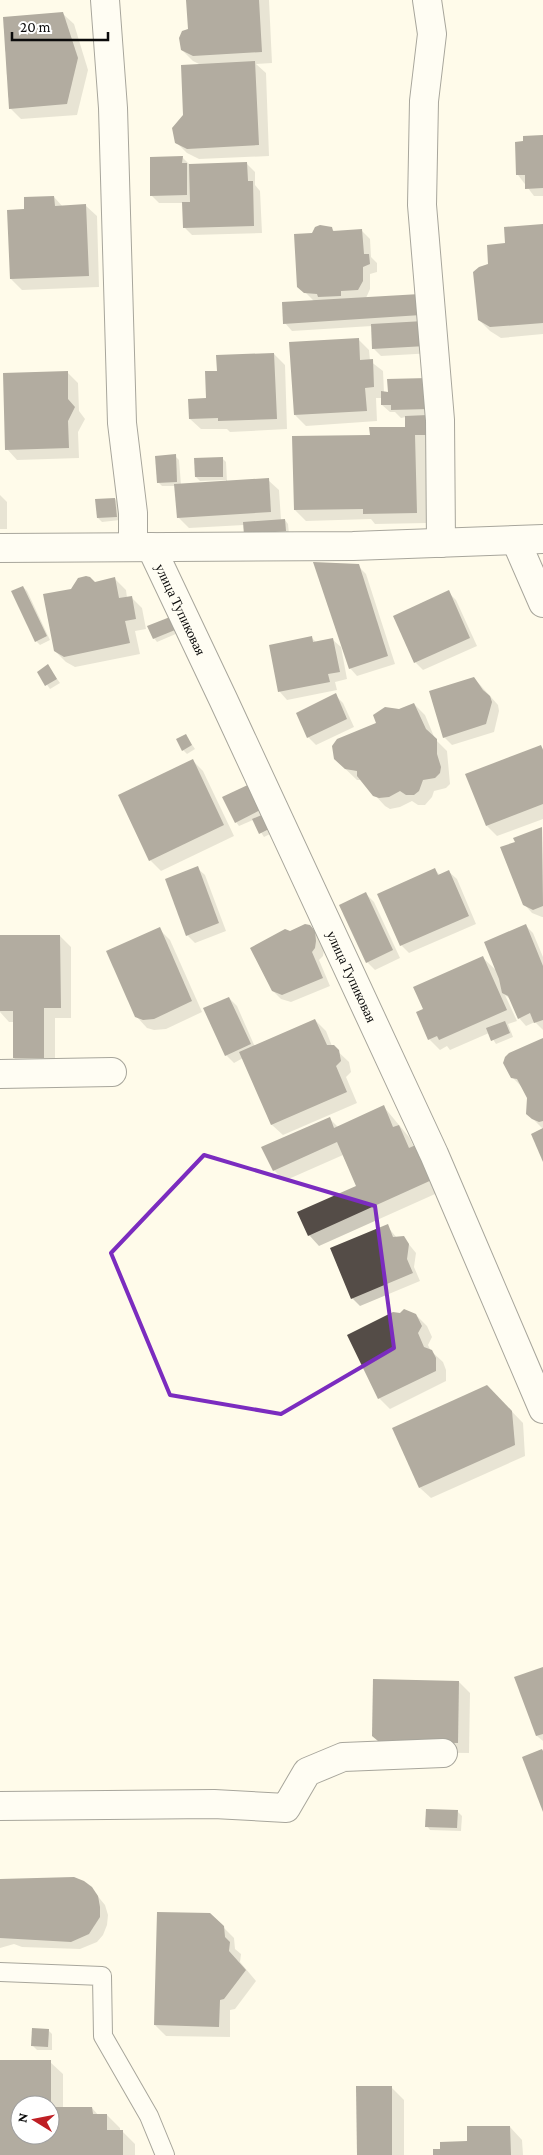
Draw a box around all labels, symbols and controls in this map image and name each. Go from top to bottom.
scale bar [12,10,109,42]
text: 20 m [20,19,51,35]
street label: улица Тупиковая [152,561,209,658]
street label: улица Тупиковая [324,928,380,1025]
north arrow [10,2095,60,2145]
text: N [13,2111,31,2124]

